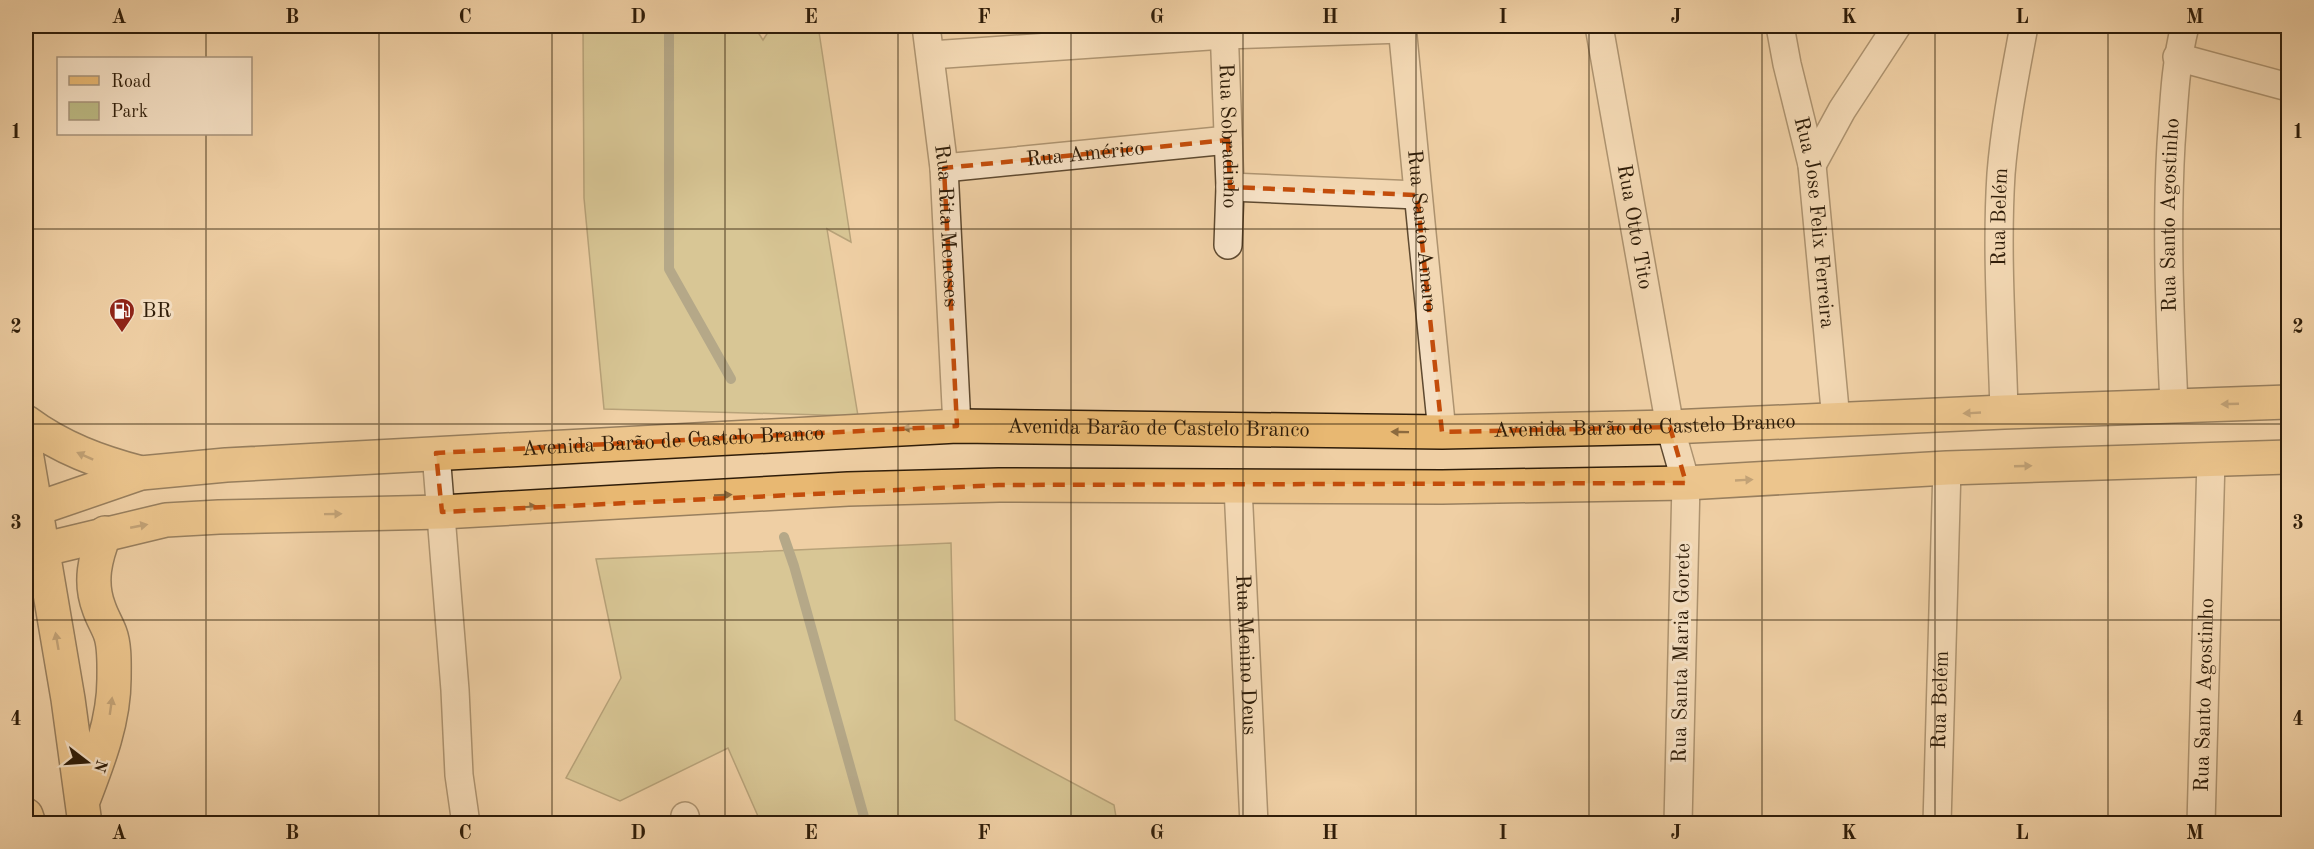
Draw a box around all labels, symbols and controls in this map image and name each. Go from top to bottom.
text: A [111,8,127,28]
text: B [285,8,299,28]
text: C [458,8,472,28]
text: D [630,8,646,28]
text: E [804,8,818,28]
text: F [977,8,991,28]
text: G [1150,8,1164,28]
text: H [1322,8,1338,28]
text: I [1499,8,1507,28]
text: J [1671,8,1682,28]
text: K [1841,8,1857,28]
text: L [2015,8,2029,28]
text: M [2186,8,2204,28]
legend [57,57,252,135]
street label: Rua Sobradinho [1215,63,1240,209]
text: Road [111,73,151,91]
text: Park [111,103,148,121]
street label: Rua Jose Felix Ferreira [1790,115,1838,329]
street label: Rua Santo Agostinho [2158,117,2183,312]
text: 1 [10,123,22,143]
text: 1 [2292,123,2304,143]
street label: Rua Américo [1025,138,1145,170]
street label: Rua Rita Meneses [931,143,962,308]
street label: Rua Santo Amaro [1403,149,1440,313]
street label: Rua Otto Tito [1613,163,1656,291]
street label: Rua Belém [1989,167,2012,267]
fuel station icon: BR [107,296,137,334]
place label: BR [142,301,172,322]
text: 2 [10,318,22,338]
text: 2 [2292,318,2304,338]
one-way arrow [2221,399,2240,409]
one-way arrow [1963,409,1982,418]
street label: Avenida Barão de Castelo Branco [1493,411,1796,441]
street label: Avenida Barão de Castelo Branco [1007,416,1310,441]
street label: Avenida Barão de Castelo Branco [521,423,825,460]
one-way arrow [901,424,920,433]
one-way arrow [1390,427,1409,437]
one-way arrow [77,451,94,460]
one-way arrow [2013,461,2032,470]
one-way arrow [1735,475,1754,484]
one-way arrow [713,491,732,500]
one-way arrow [519,502,538,511]
one-way arrow [324,510,343,519]
text: 3 [10,514,22,534]
text: 3 [2292,514,2304,534]
one-way arrow [130,521,149,530]
street label: Rua Santa Maria Gorete [1670,543,1694,763]
street label: Rua Menino Deus [1232,574,1260,736]
street label: Rua Santo Agostinho [2191,598,2218,792]
one-way arrow [53,631,62,650]
street label: Rua Belém [1929,650,1952,750]
one-way arrow [107,697,116,716]
text: 4 [10,710,22,730]
text: 4 [2292,710,2304,730]
north arrow [57,732,117,792]
text: N [90,758,109,775]
text: A [111,824,127,844]
text: B [285,824,299,844]
text: C [458,824,472,844]
text: D [630,824,646,844]
text: E [804,824,818,844]
text: F [977,824,991,844]
text: G [1150,824,1164,844]
text: H [1322,824,1338,844]
text: I [1499,824,1507,844]
text: J [1671,824,1682,844]
text: K [1841,824,1857,844]
text: L [2015,824,2029,844]
text: M [2186,824,2204,844]

